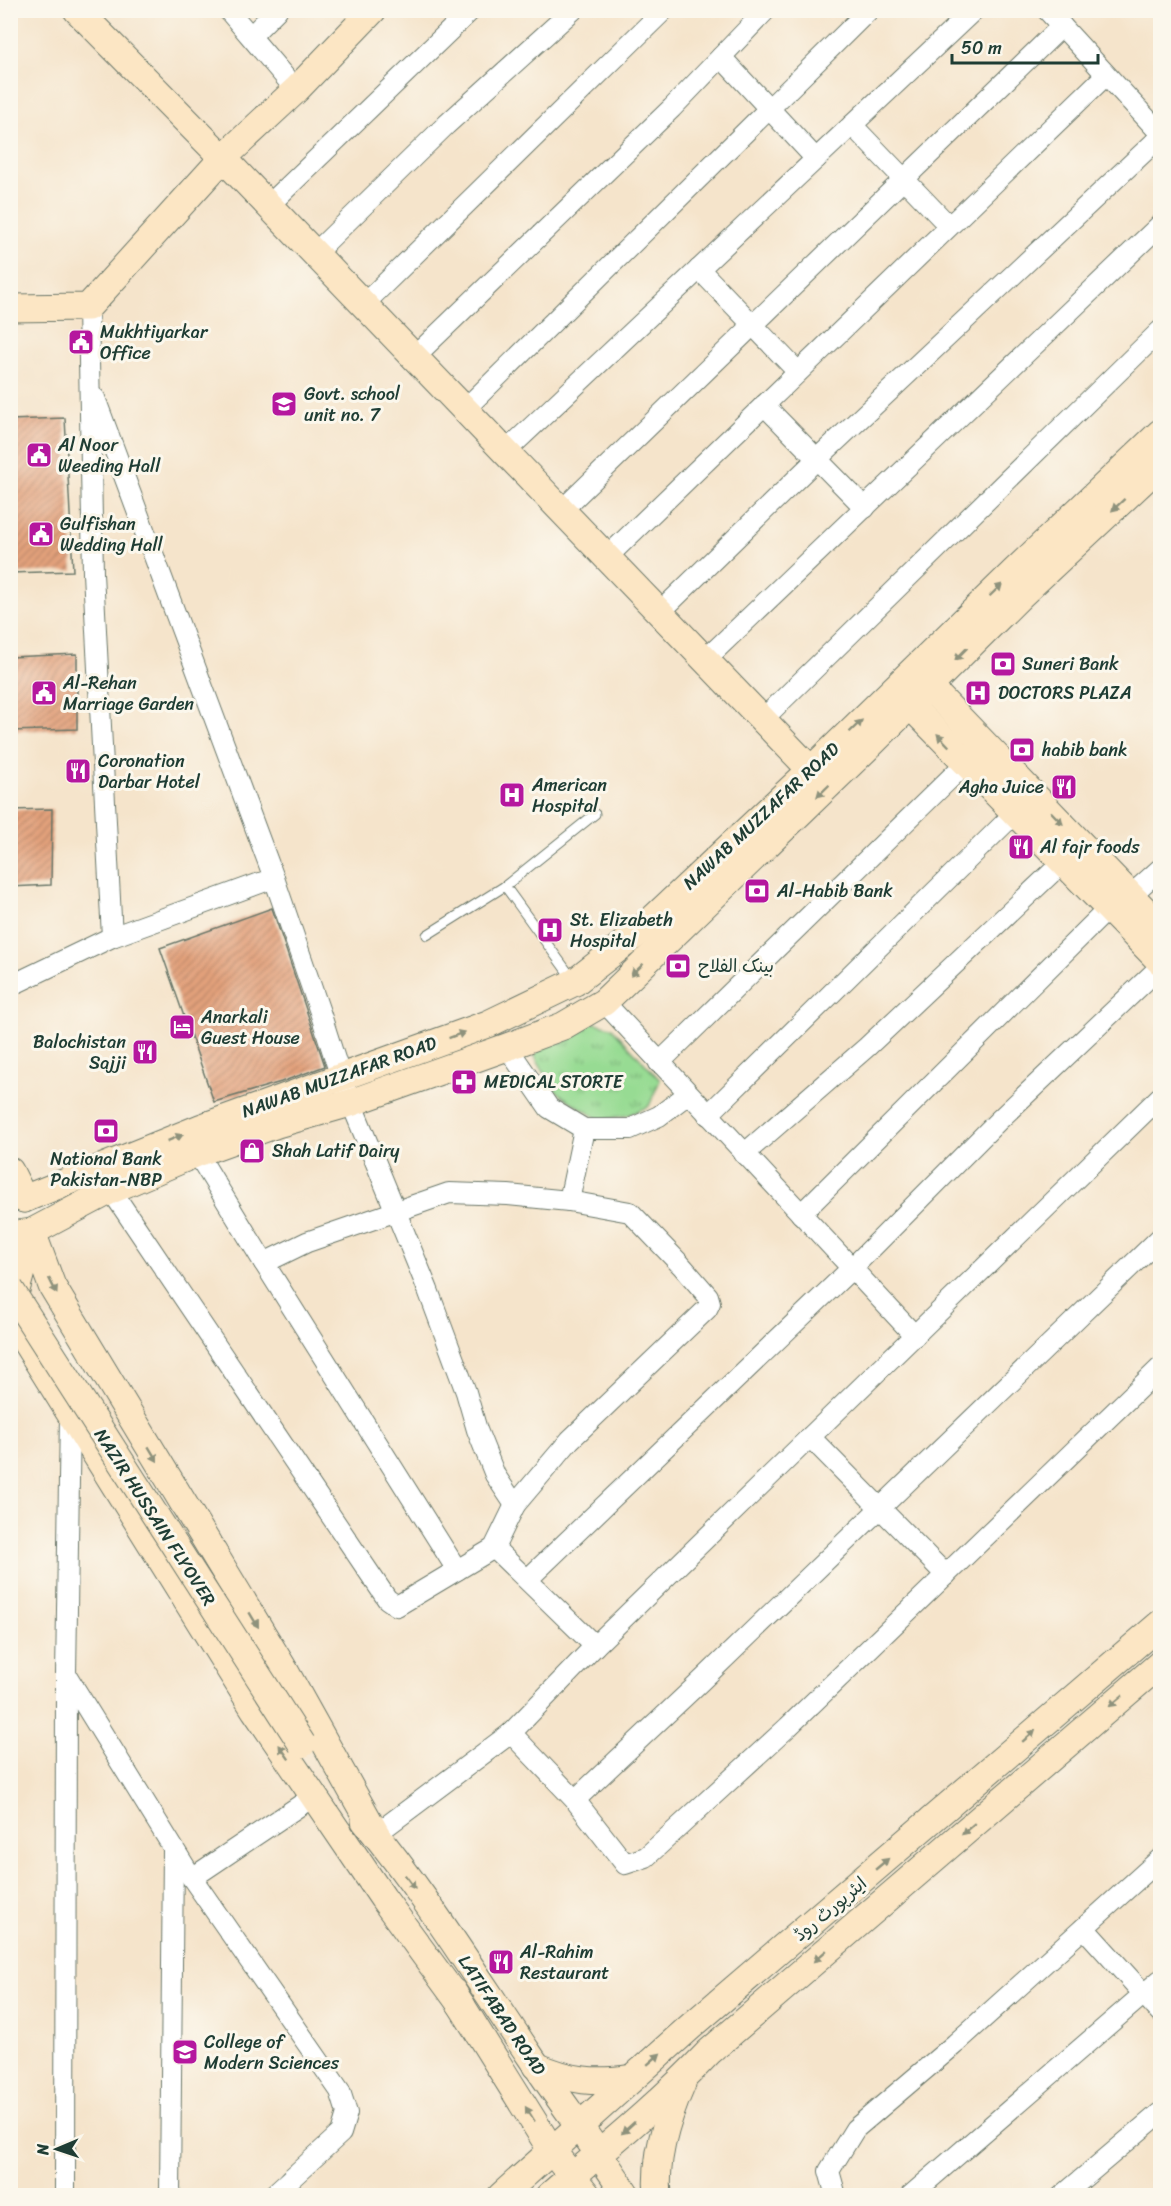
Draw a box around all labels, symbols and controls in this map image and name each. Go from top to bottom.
scale bar [952,27,1098,65]
text: 50 m [961,32,1002,64]
place label: Mukhtiyarkar Office [100,316,209,369]
public building icon: Mukhtiyarkar Office [66,327,96,357]
place label: Govt. school unit no. 7 [304,378,401,431]
school or university icon: Govt. school unit no. 7 [269,389,299,419]
place label: Al Noor Weeding Hall [57,429,161,482]
public building icon: Al Noor Weeding Hall [24,440,54,470]
one-way arrow [1110,498,1125,512]
place label: Gulfishan Wedding Hall [60,508,164,561]
public building icon: Gulfishan Wedding Hall [26,519,56,549]
one-way arrow [988,583,1002,597]
one-way arrow [955,646,969,660]
place label: Suneri Bank [1022,648,1119,680]
bank icon: Suneri Bank [988,649,1018,679]
place label: Al-Rehan Marriage Garden [62,667,194,720]
place label: DOCTORS PLAZA [998,677,1132,709]
public building icon: Al-Rehan Marriage Garden [29,678,59,708]
hospital icon: DOCTORS PLAZA [963,678,993,708]
one-way arrow [849,719,864,733]
one-way arrow [937,733,951,747]
street label: NAWAB MUZZAFAR ROAD [675,734,847,898]
place label: habib bank [1041,734,1128,766]
bank icon: habib bank [1007,735,1037,765]
place label: Coronation Darbar Hotel [98,745,201,798]
restaurant icon: Coronation Darbar Hotel [63,756,93,786]
place label: American Hospital [531,769,607,822]
place label: Agha Juice [958,771,1044,803]
restaurant icon: Agha Juice [1049,772,1079,802]
hospital icon: American Hospital [497,780,527,810]
one-way arrow [815,784,830,798]
one-way arrow [1049,810,1063,824]
place label: Al fajr foods [1039,831,1140,863]
restaurant icon: Al fajr foods [1006,832,1036,862]
place label: Al-Habib Bank [776,875,893,907]
bank icon: Al-Habib Bank [742,876,772,906]
place label: St. Elizabeth Hospital [570,904,673,957]
hospital icon: St. Elizabeth Hospital [535,915,565,945]
place label: بینک الفلاح [698,950,774,982]
bank icon: بینک الفلاح [663,951,693,981]
one-way arrow [630,963,645,977]
place label: Anarkali Guest House [200,1001,300,1054]
hotel icon: Anarkali Guest House [167,1012,197,1042]
place label: Balochistan Sajji [33,1026,127,1079]
street label: NAWAB MUZZAFAR ROAD [237,1027,441,1127]
one-way arrow [448,1029,466,1039]
restaurant icon: Balochistan Sajji [130,1037,160,1067]
place label: MEDICAL STORTE [484,1066,624,1098]
pharmacy icon: MEDICAL STORTE [449,1067,479,1097]
bank icon: National Bank Pakistan-NBP [91,1116,121,1146]
one-way arrow [167,1133,185,1143]
place label: Shah Latif Dairy [272,1135,400,1167]
shop icon: Shah Latif Dairy [237,1136,267,1166]
place label: National Bank Pakistan-NBP [50,1143,162,1196]
one-way arrow [48,1278,58,1295]
street label: NAZIR HUSSAIN FLYOVER [85,1422,225,1612]
one-way arrow [148,1446,158,1463]
one-way arrow [249,1612,260,1628]
one-way arrow [1109,1694,1124,1707]
one-way arrow [1021,1730,1036,1743]
one-way arrow [279,1744,290,1760]
one-way arrow [960,1822,976,1835]
one-way arrow [874,1858,889,1871]
street label: ایئرپورٹ روڈ [786,1868,874,1950]
one-way arrow [404,1873,416,1889]
place label: Al-Rahim Restaurant [519,1936,609,1989]
restaurant icon: Al-Rahim Restaurant [486,1947,516,1977]
street label: LATIFABAD ROAD [450,1948,555,2082]
one-way arrow [813,1949,828,1963]
place label: College of Modern Sciences [204,2026,340,2079]
school or university icon: College of Modern Sciences [170,2037,200,2067]
one-way arrow [646,2052,662,2065]
one-way arrow [524,2106,535,2122]
north arrow [27,2119,87,2179]
one-way arrow [621,2121,636,2135]
text: N [28,2143,57,2157]

